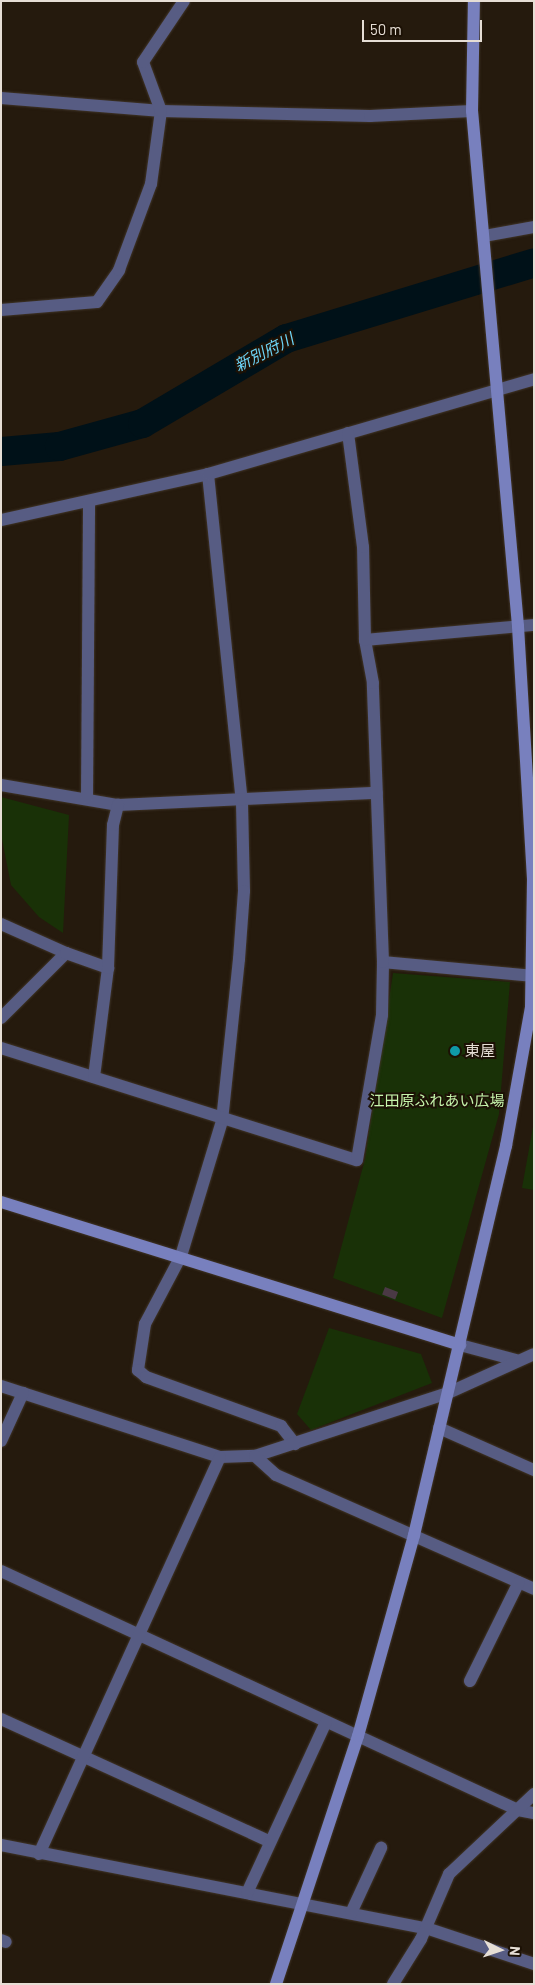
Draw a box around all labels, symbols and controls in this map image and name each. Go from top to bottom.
scale bar [365,10,485,42]
text: 50 m [370,20,402,38]
water label: 新別府川 [231,329,297,375]
place label: 東屋 [465,1042,495,1060]
marker: 東屋 [449,1045,461,1057]
park label: 江田原ふれあい広場 [370,1092,504,1110]
north arrow [475,1925,525,1975]
text: N [507,1946,524,1956]

